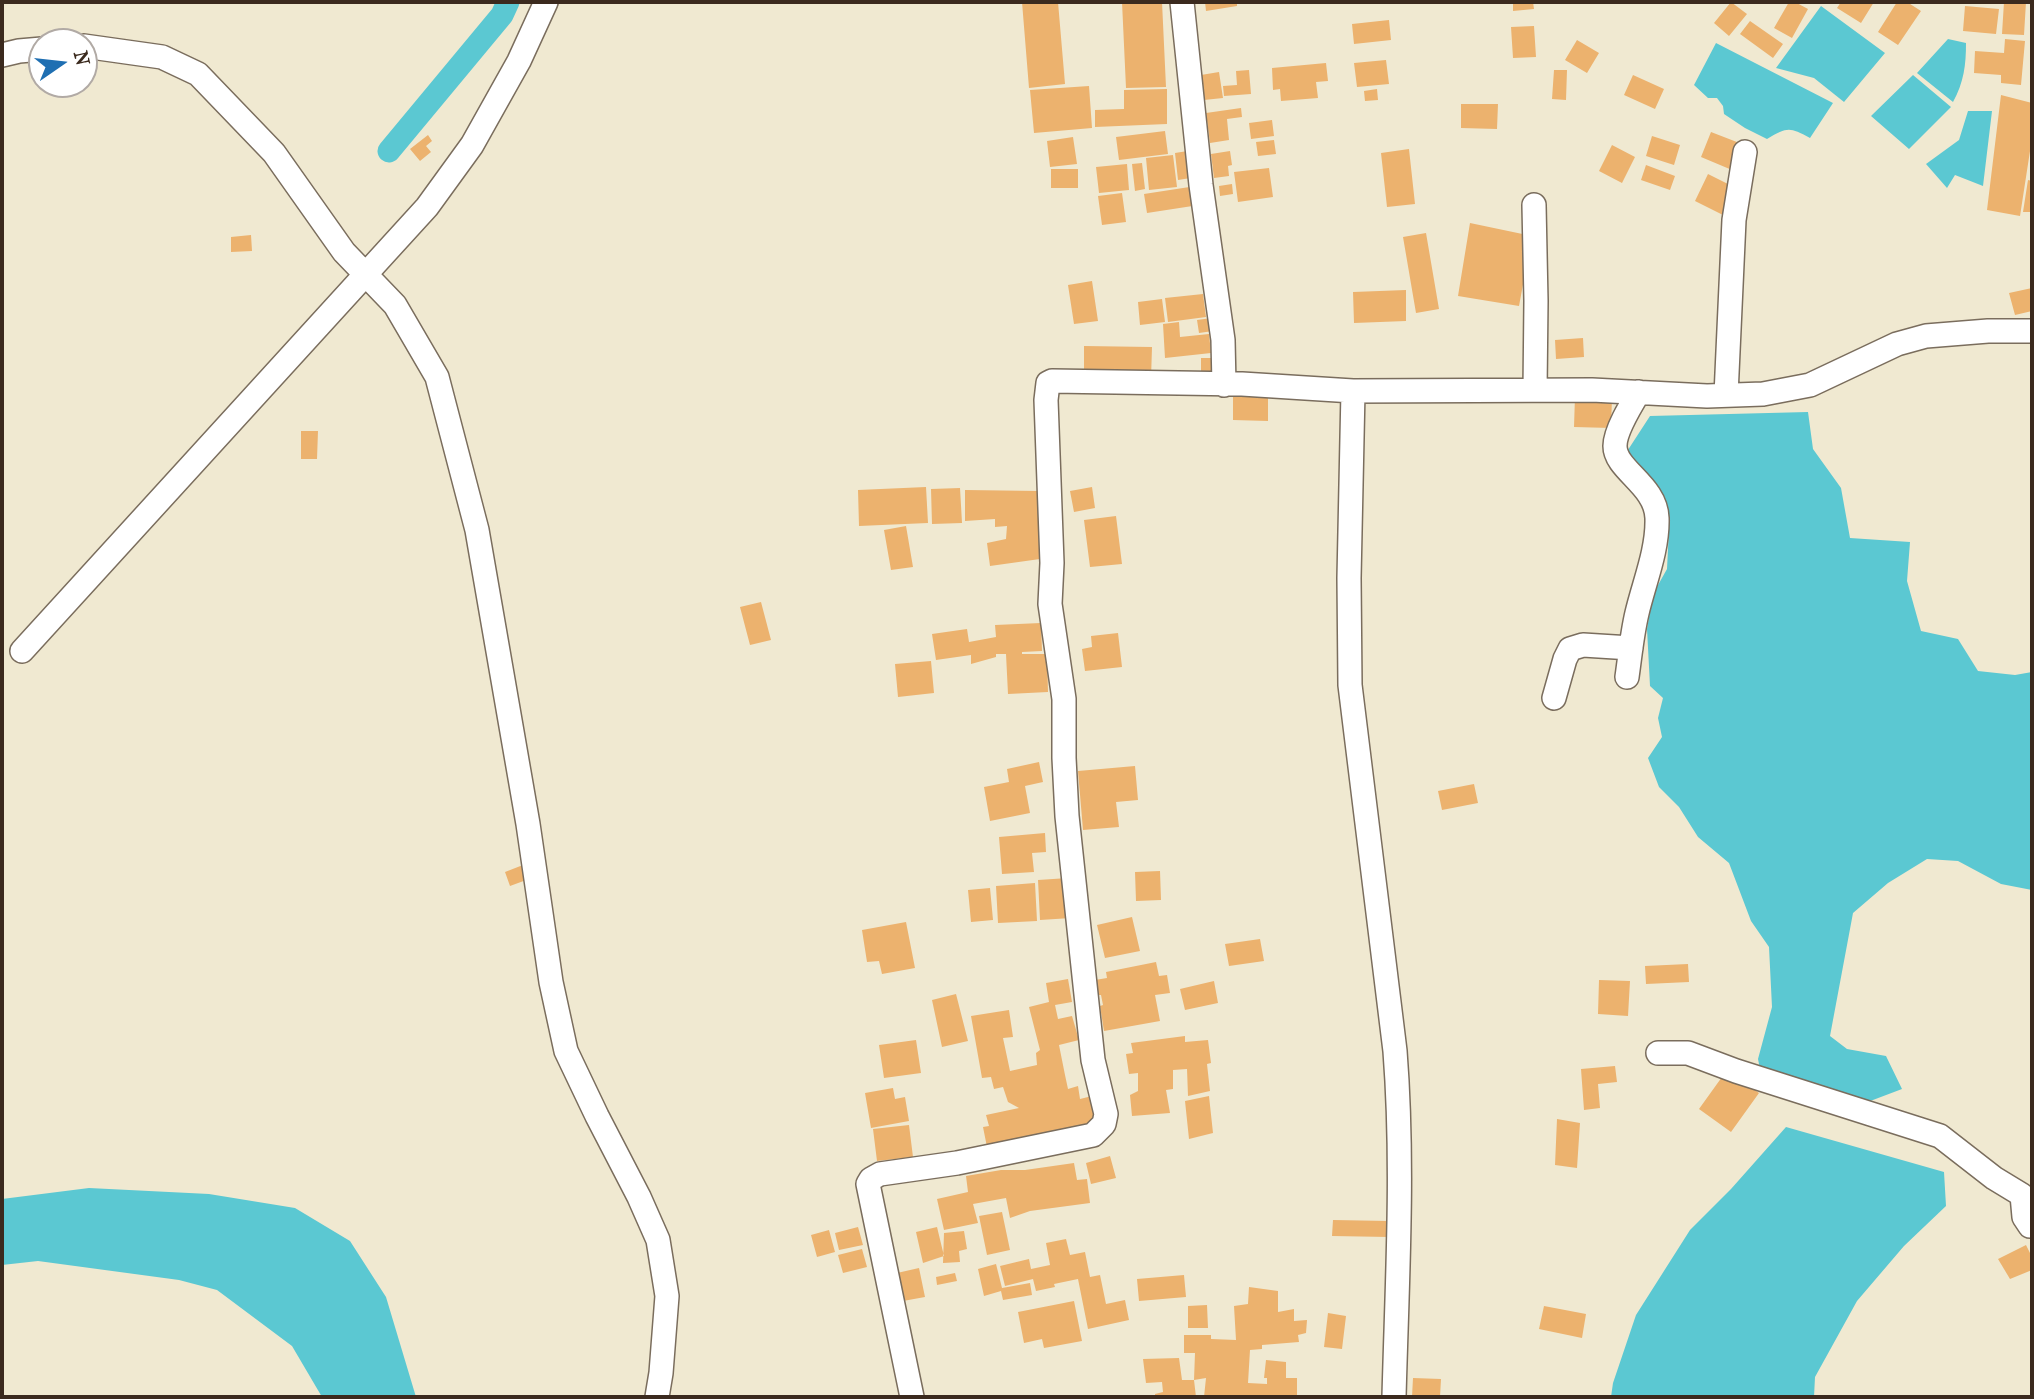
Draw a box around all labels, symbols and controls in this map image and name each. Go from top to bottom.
north arrow [28,28,98,98]
text: N [69,49,94,68]

